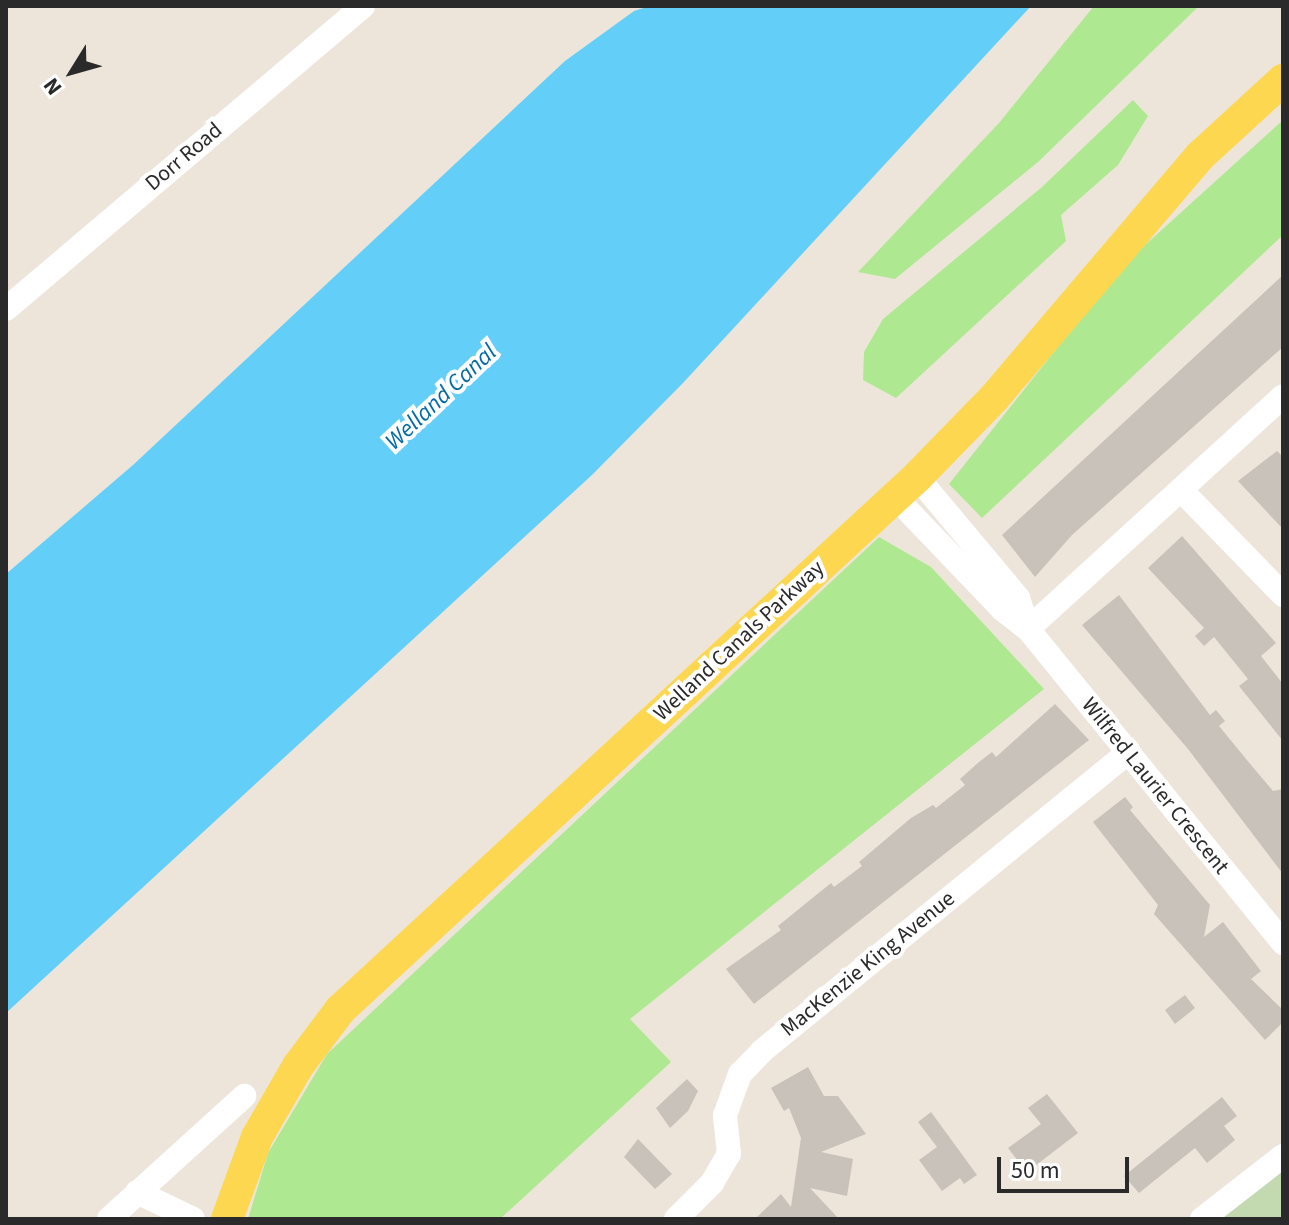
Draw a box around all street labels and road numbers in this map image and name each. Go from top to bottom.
street label: Dorr Road [140,117,228,197]
street label: Welland Canals Parkway [648,555,830,727]
street label: Wilfred Laurier Crescent [1076,692,1234,880]
street label: MacKenzie King Avenue [776,886,960,1042]

